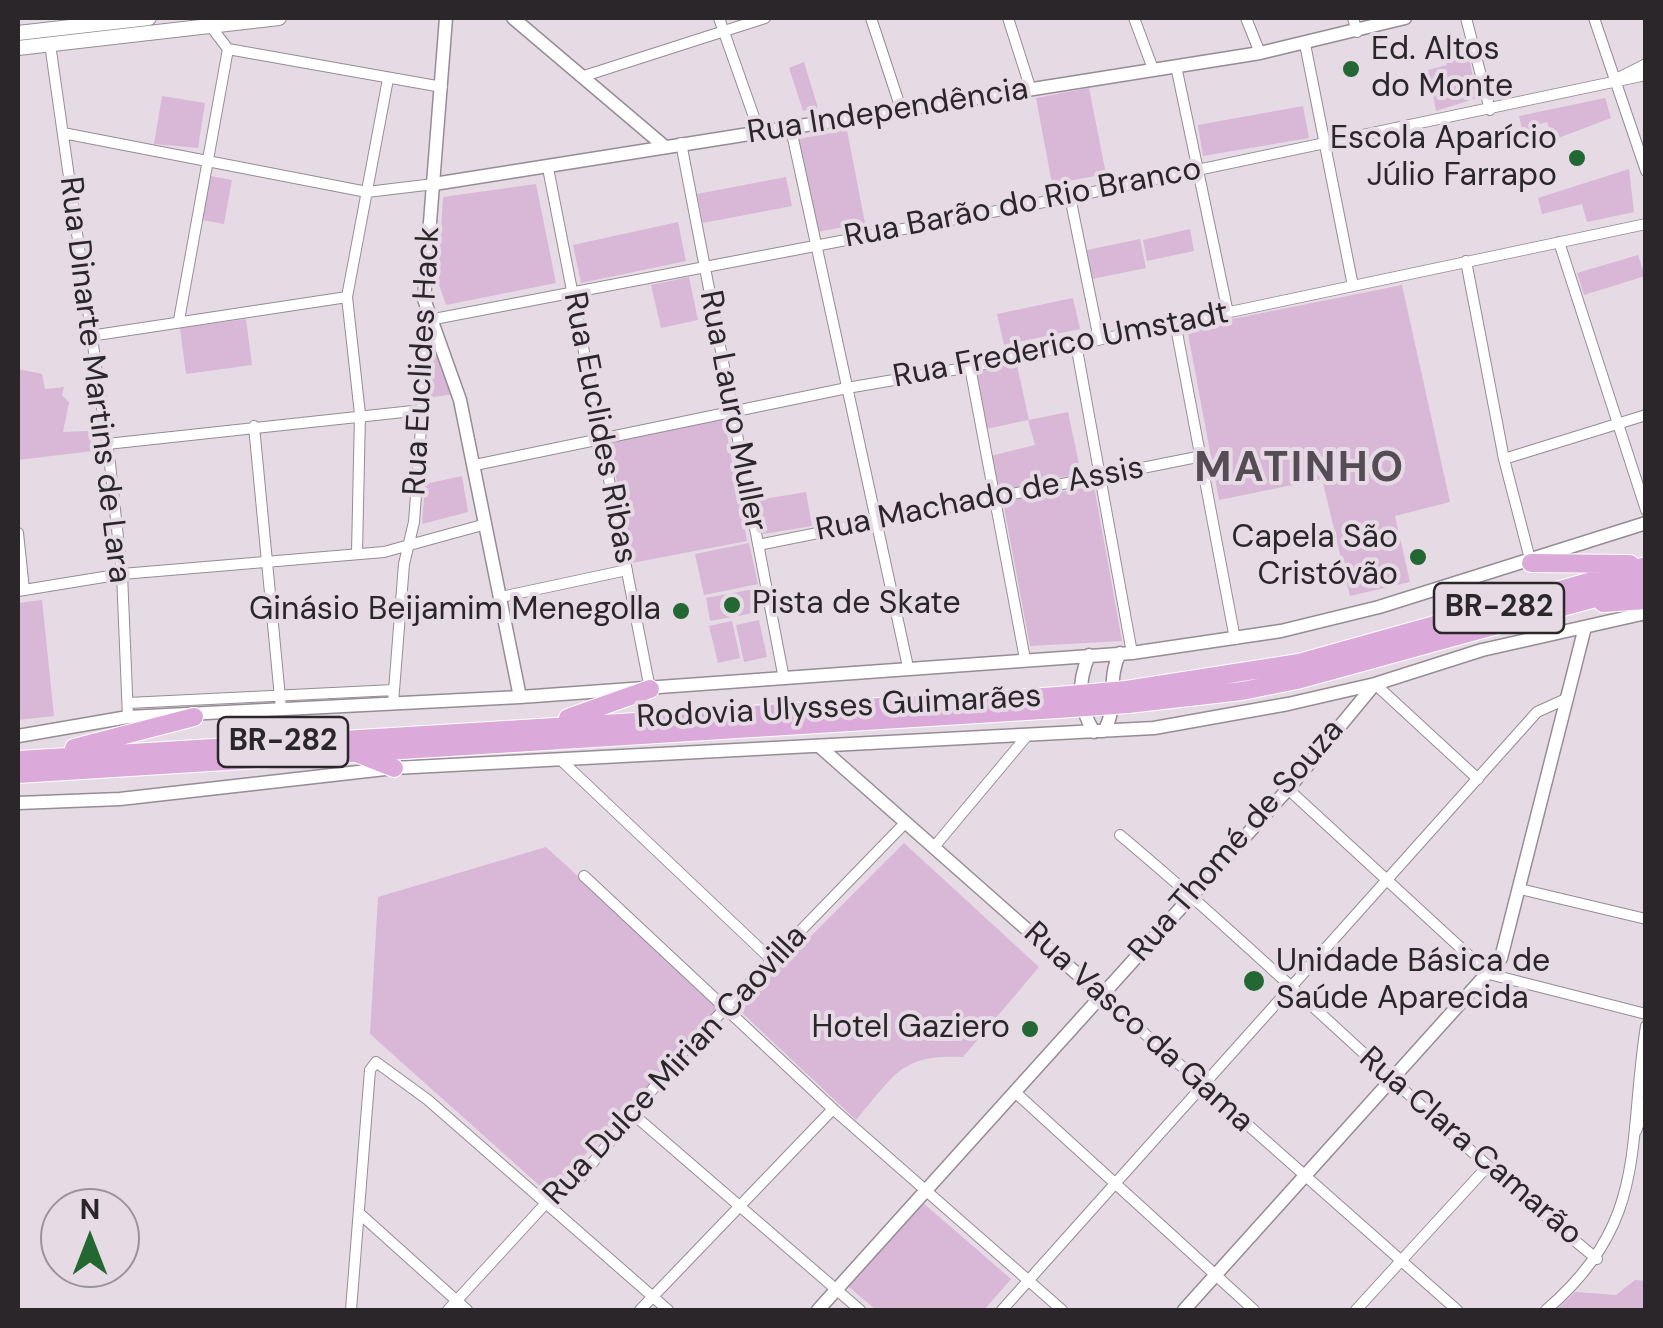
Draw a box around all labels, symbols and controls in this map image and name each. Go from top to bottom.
place label: Ed. Altos do Monte [1371,32,1513,107]
marker: Ed. Altos do Monte [1340,58,1362,80]
street label: Rua Independência [745,71,1031,153]
place label: Escola Aparício Júlio Farrapo [1330,121,1557,196]
marker: Escola Aparício Júlio Farrapo [1566,147,1588,169]
street label: Rua Barão do Rio Branco [841,151,1205,257]
street label: Rua Dinarte Martins de Lara [50,175,138,585]
street label: Rua Euclides Hack [397,226,449,496]
street label: Rua Lauro Muller [690,288,774,534]
street label: Rua Euclides Ribas [554,289,644,567]
street label: Rua Frederico Umstadt [890,295,1232,397]
district label: MATINHO [1194,445,1406,495]
street label: Rua Machado de Assis [813,449,1147,551]
place label: Capela São Cristóvão [1231,520,1398,595]
marker: Capela São Cristóvão [1407,546,1429,568]
road number: BR-282 [1434,583,1564,633]
place label: Pista de Skate [752,586,961,624]
place label: Ginásio Beijamim Menegolla [249,592,661,630]
marker: Pista de Skate [721,594,743,616]
marker: Ginásio Beijamim Menegolla [670,600,692,622]
street label: Rodovia Ulysses Guimarães [636,678,1042,738]
street label: Rua Thomé de Souza [1121,712,1353,970]
road number: BR-282 [218,717,348,767]
street label: Rua Vasco da Gama [1015,915,1261,1141]
street label: Rua Dulce Mirian Caovilla [536,918,816,1214]
place label: Unidade Básica de Saúde Aparecida [1276,944,1550,1019]
marker: Unidade Básica de Saúde Aparecida [1241,968,1267,994]
place label: Hotel Gaziero [812,1010,1010,1048]
marker: Hotel Gaziero [1019,1018,1041,1040]
street label: Rua Clara Camarão [1351,1040,1589,1254]
north arrow [40,1188,140,1288]
text: N [80,1191,100,1228]

